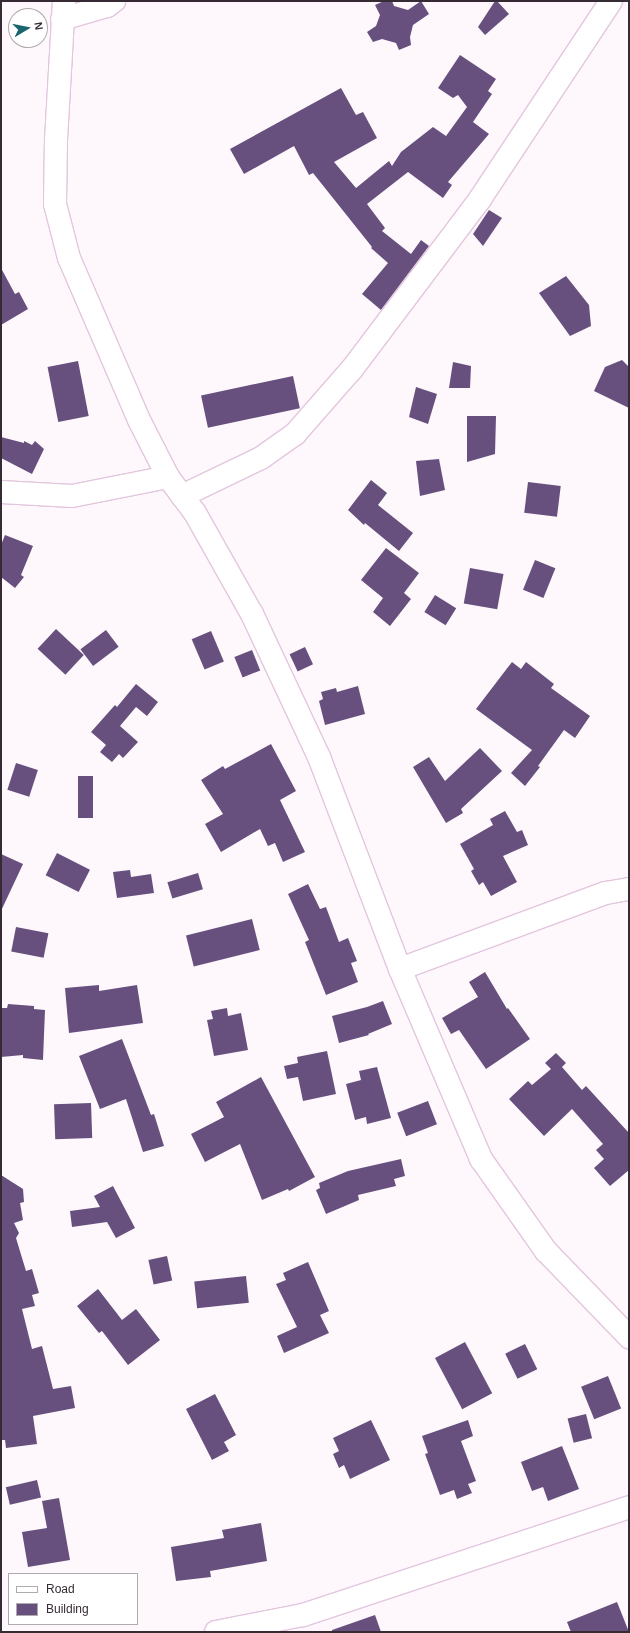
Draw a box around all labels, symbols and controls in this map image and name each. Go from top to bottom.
north arrow [8,8,48,48]
text: N [32,21,45,31]
legend [8,1573,138,1625]
text: Road [46,1582,75,1596]
text: Building [46,1602,89,1616]

